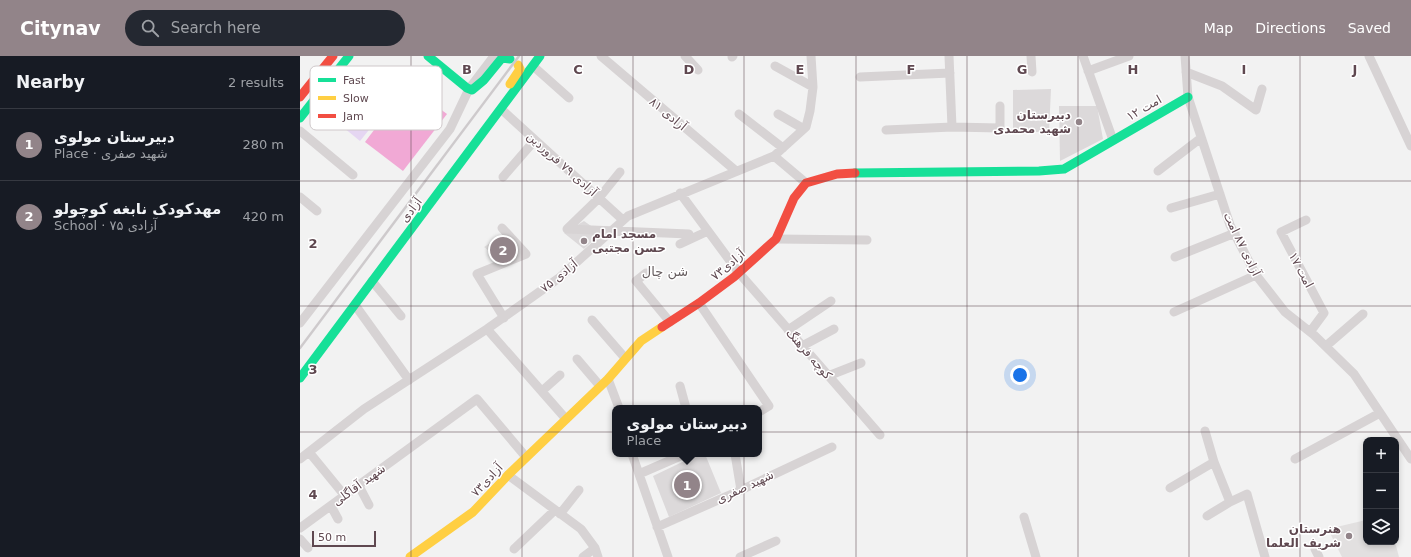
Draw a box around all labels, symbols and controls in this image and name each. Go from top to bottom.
search box [125,10,405,46]
text: Citynav [20,17,101,39]
icon: search [139,17,161,39]
text: Search here [171,19,261,37]
text: Map [1204,20,1233,36]
text: Directions [1255,20,1326,36]
text: Saved [1348,20,1391,36]
text: B [462,62,472,77]
text: C [573,62,583,77]
text: D [684,62,695,77]
text: E [796,62,804,77]
text: F [907,62,915,77]
text: G [1017,62,1027,77]
text: H [1128,62,1138,77]
text: I [1242,62,1246,77]
text: J [1352,62,1357,77]
legend [310,66,442,130]
text: Nearby [16,72,85,92]
text: Fast [343,74,366,87]
text: 2 results [228,75,284,90]
text: Slow [343,92,369,105]
street label: امت ۱۲ [1124,92,1164,124]
street label: آزادی ۸۱ [646,94,690,135]
place label: دبیرستان شهید محمدی [993,108,1071,136]
text: Jam [342,110,364,123]
marker: دبیرستان شهید محمدی [1074,117,1084,127]
text: دبیرستان مولوی [54,128,175,146]
street label: آزادی ۷۹ فروردین [523,128,601,200]
text: 1 [24,137,34,152]
text: 280 m [242,137,284,152]
text: Place · شهید صفری [54,146,168,161]
street label: آزادی [396,194,426,226]
text: مهدکودک نابغه کوچولو [54,200,221,218]
text: 2 [24,209,34,224]
text: 420 m [242,209,284,224]
street label: آزادی ۸۷ امت [1220,209,1265,279]
text: School · آزادی ۷۵ [54,218,157,233]
place label: مسجد امام حسن مجتبی [592,227,666,255]
pin: 2 [490,235,516,265]
text: 2 [308,236,318,251]
marker: مسجد امام حسن مجتبی [579,236,589,246]
street label: آزادی۷۳ [708,246,749,284]
street label: امت ۱۷ [1286,250,1316,290]
street label: آزادی ۷۵ [537,256,582,296]
district label: شن چال [642,264,688,280]
street label: کوچه فرهنگ [782,326,835,383]
text: 3 [308,362,318,377]
your location [1010,365,1030,385]
popup [612,405,762,457]
text: دبیرستان مولوی [627,415,747,433]
text: Place [627,433,661,448]
map controls [1363,437,1399,545]
button: + [1363,437,1399,473]
street label: آزادی۷۳ [467,459,507,500]
street label: شهید آقاگلی [329,460,388,509]
street label: شهید صفری [714,468,776,507]
pin: 1 [674,470,700,500]
button: − [1363,473,1399,509]
text: 4 [308,487,318,502]
button: layers [1363,509,1399,545]
place label: هنرستان شریف العلما [1266,522,1341,550]
scale bar [312,529,376,548]
text: 50 m [318,531,346,544]
marker: هنرستان شریف العلما [1344,531,1354,541]

